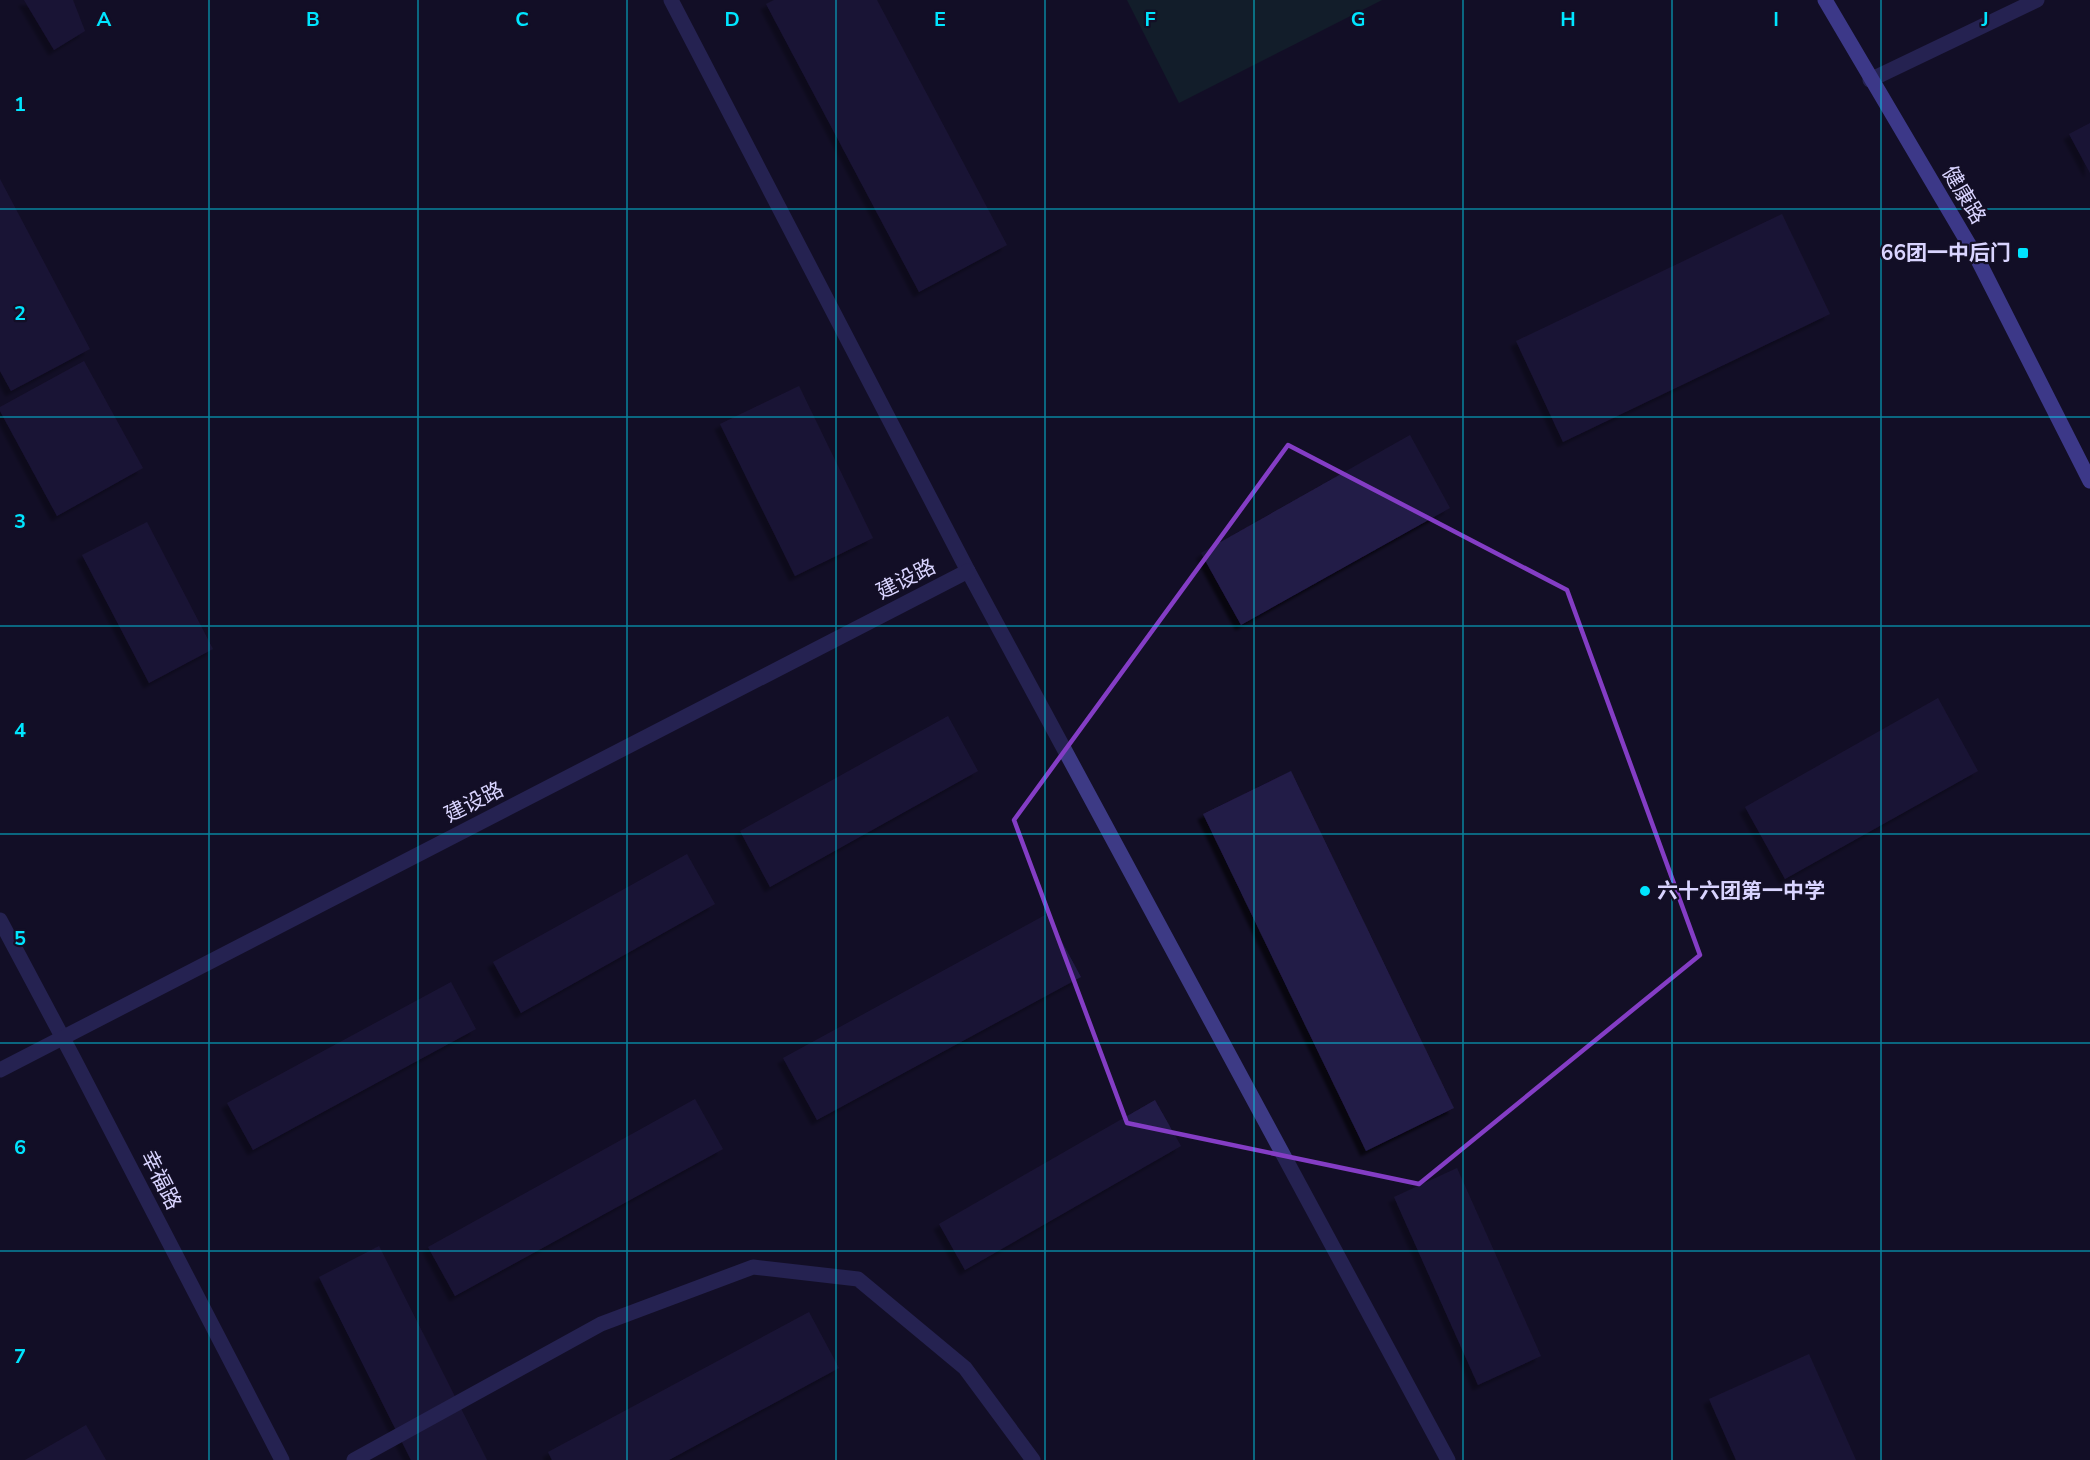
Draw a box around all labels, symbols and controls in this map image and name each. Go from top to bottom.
text: A [97,6,112,33]
text: B [306,6,320,33]
text: C [515,6,529,33]
text: D [724,6,740,33]
text: E [934,6,946,33]
text: F [1144,6,1156,33]
text: G [1351,6,1365,33]
text: H [1560,6,1576,33]
text: I [1773,6,1779,33]
text: J [1980,6,1989,33]
text: 1 [14,91,26,118]
street label: 健康路 [1936,161,1992,229]
place label: 66团一中后门 [1881,239,2011,267]
marker: 66团一中后门 [2016,246,2030,260]
text: 2 [14,300,26,327]
text: 3 [14,508,26,535]
street label: 建设路 [872,552,940,606]
text: 4 [14,717,26,744]
street label: 建设路 [440,775,508,829]
place label: 六十六团第一中学 [1657,877,1825,905]
marker: 六十六团第一中学 [1638,884,1652,898]
text: 5 [14,925,26,952]
text: 6 [14,1134,26,1161]
street label: 幸福路 [134,1146,188,1214]
text: 7 [14,1343,26,1370]

